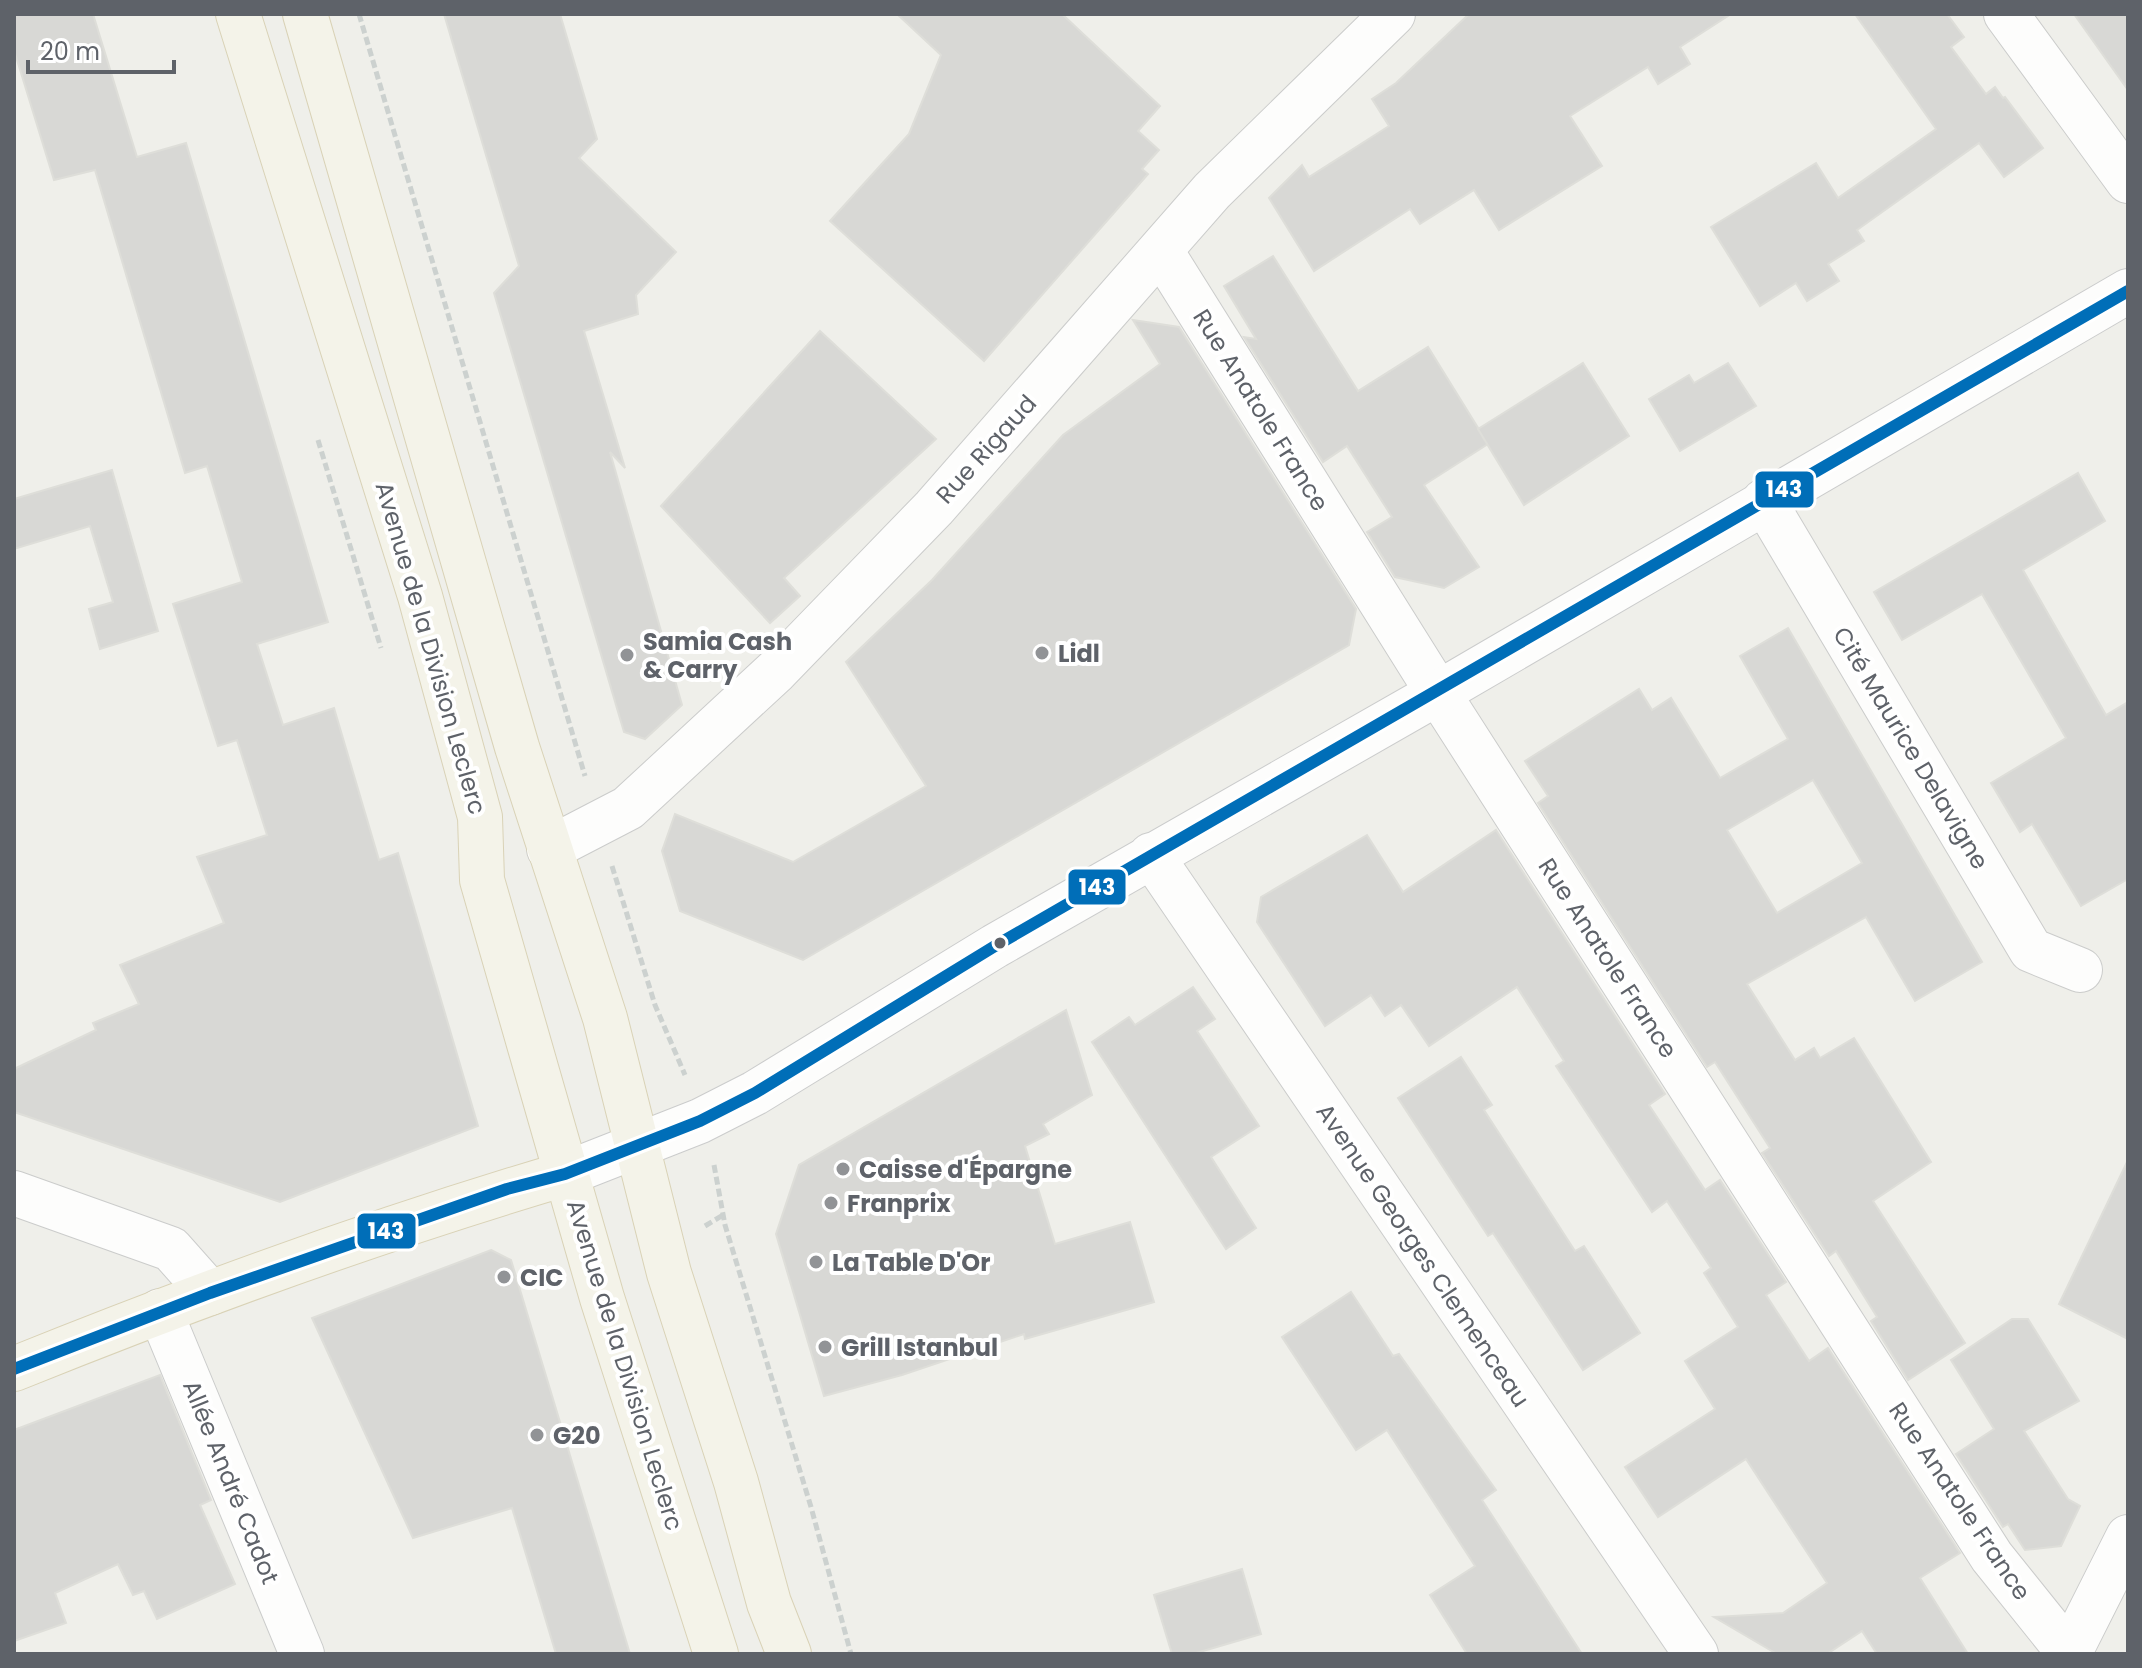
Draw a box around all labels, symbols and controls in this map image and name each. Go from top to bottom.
scale bar [28,24,174,74]
text: 20 m [40,35,100,68]
street label: Rue Anatole France [1185,303,1337,517]
street label: Rue Rigaud [928,388,1044,510]
line badge: 143 [1754,470,1815,509]
text: 143 [1766,474,1802,505]
street label: Avenue de la Division Leclerc [368,478,494,818]
street label: Cité Maurice Delavigne [1825,621,1997,875]
place label: Samia Cash & Carry [643,625,792,686]
place label: Lidl [1058,637,1100,670]
marker: Lidl [1033,644,1051,662]
marker: Samia Cash & Carry [618,646,636,664]
street label: Rue Anatole France [1531,852,1685,1064]
line badge: 143 [1067,868,1127,906]
text: 143 [1079,872,1115,903]
unlabelled marker [992,935,1008,951]
street label: Avenue Georges Clemenceau [1309,1097,1537,1413]
place label: Caisse d'Épargne [859,1153,1072,1186]
marker: Caisse d'Épargne [834,1160,852,1178]
place label: Franprix [847,1187,952,1220]
marker: Franprix [822,1194,840,1212]
street label: Avenue de la Division Leclerc [559,1195,691,1535]
line badge: 143 [356,1212,417,1250]
text: 143 [368,1216,404,1247]
place label: La Table D'Or [832,1246,990,1279]
marker: La Table D'Or [807,1253,825,1271]
place label: CIC [520,1261,564,1294]
marker: CIC [495,1268,513,1286]
place label: Grill Istanbul [841,1331,998,1364]
marker: Grill Istanbul [816,1338,834,1356]
street label: Allée André Cadot [175,1375,287,1589]
street label: Rue Anatole France [1881,1395,2039,1607]
place label: G20 [553,1419,601,1452]
marker: G20 [528,1426,546,1444]

